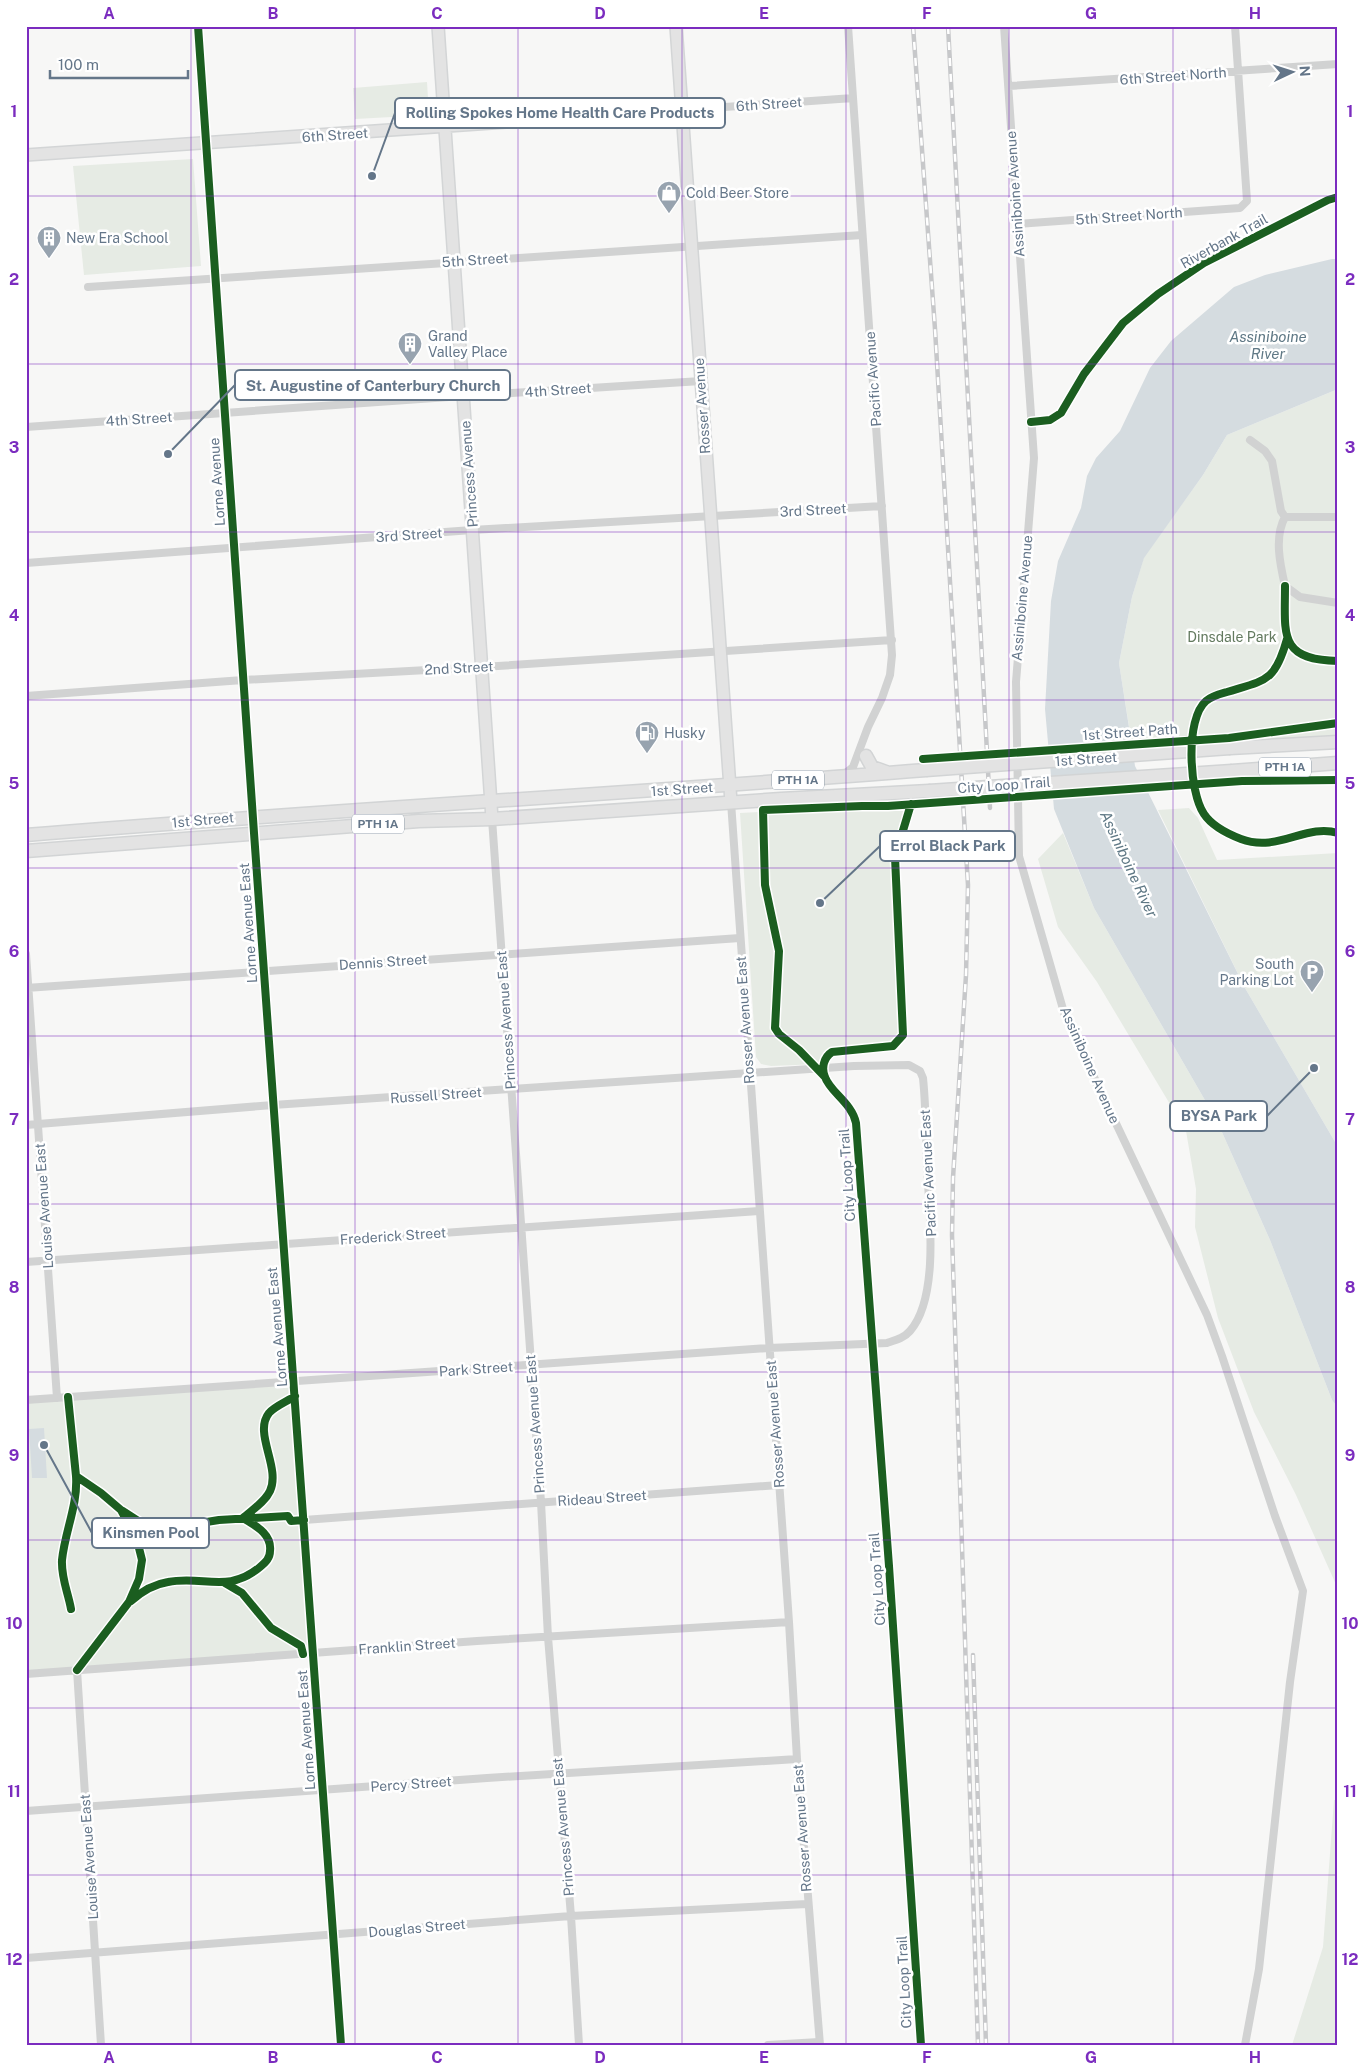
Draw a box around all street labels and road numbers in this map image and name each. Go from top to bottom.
street label: 6th Street North [1119,64,1227,88]
street label: 6th Street [735,94,803,114]
street label: 6th Street [301,125,369,145]
street label: Assiniboine Avenue [1003,130,1027,258]
street label: 5th Street North [1075,204,1183,228]
street label: Riverbank Trail [1178,210,1270,272]
street label: 5th Street [441,250,509,270]
street label: Pacific Avenue [862,331,884,427]
street label: Rosser Avenue [691,357,713,455]
street label: 4th Street [524,380,592,400]
street label: 4th Street [105,409,173,429]
street label: Princess Avenue [457,420,481,528]
street label: Lorne Avenue [206,437,228,527]
street label: 3rd Street [779,500,847,520]
street label: 3rd Street [375,525,443,545]
street label: Assiniboine Avenue [1009,534,1035,662]
street label: 2nd Street [424,658,494,678]
street label: 1st Street Path [1082,721,1178,743]
street label: 1st Street [1054,749,1118,769]
road number: PTH 1A [1259,758,1311,776]
road number: PTH 1A [772,770,824,790]
street label: City Loop Trail [957,774,1051,796]
street label: 1st Street [650,779,714,799]
street label: 1st Street [171,809,235,831]
road number: PTH 1A [352,814,404,834]
street label: Lorne Avenue East [236,862,260,984]
street label: Princess Avenue East [493,950,519,1090]
street label: Dennis Street [338,951,428,973]
street label: Rosser Avenue East [733,956,757,1084]
street label: Assiniboine Avenue [1057,1004,1123,1126]
street label: Russell Street [389,1084,483,1106]
street label: Pacific Avenue East [917,1109,939,1237]
street label: City Loop Trail [836,1128,858,1222]
street label: Louise Avenue East [32,1143,56,1269]
street label: Frederick Street [339,1224,447,1248]
street label: Lorne Avenue East [264,1266,290,1388]
street label: Princess Avenue East [522,1354,548,1494]
street label: Park Street [438,1358,514,1380]
street label: Rosser Avenue East [763,1360,787,1488]
street label: Rideau Street [557,1487,647,1509]
street label: City Loop Trail [866,1532,888,1626]
street label: Franklin Street [358,1635,456,1657]
street label: Lorne Avenue East [294,1669,318,1791]
street label: Princess Avenue East [549,1757,577,1897]
street label: Rosser Avenue East [790,1764,814,1892]
street label: Percy Street [370,1773,452,1795]
street label: Louise Avenue East [77,1794,101,1920]
street label: Douglas Street [368,1916,466,1940]
street label: City Loop Trail [894,1935,914,2029]

